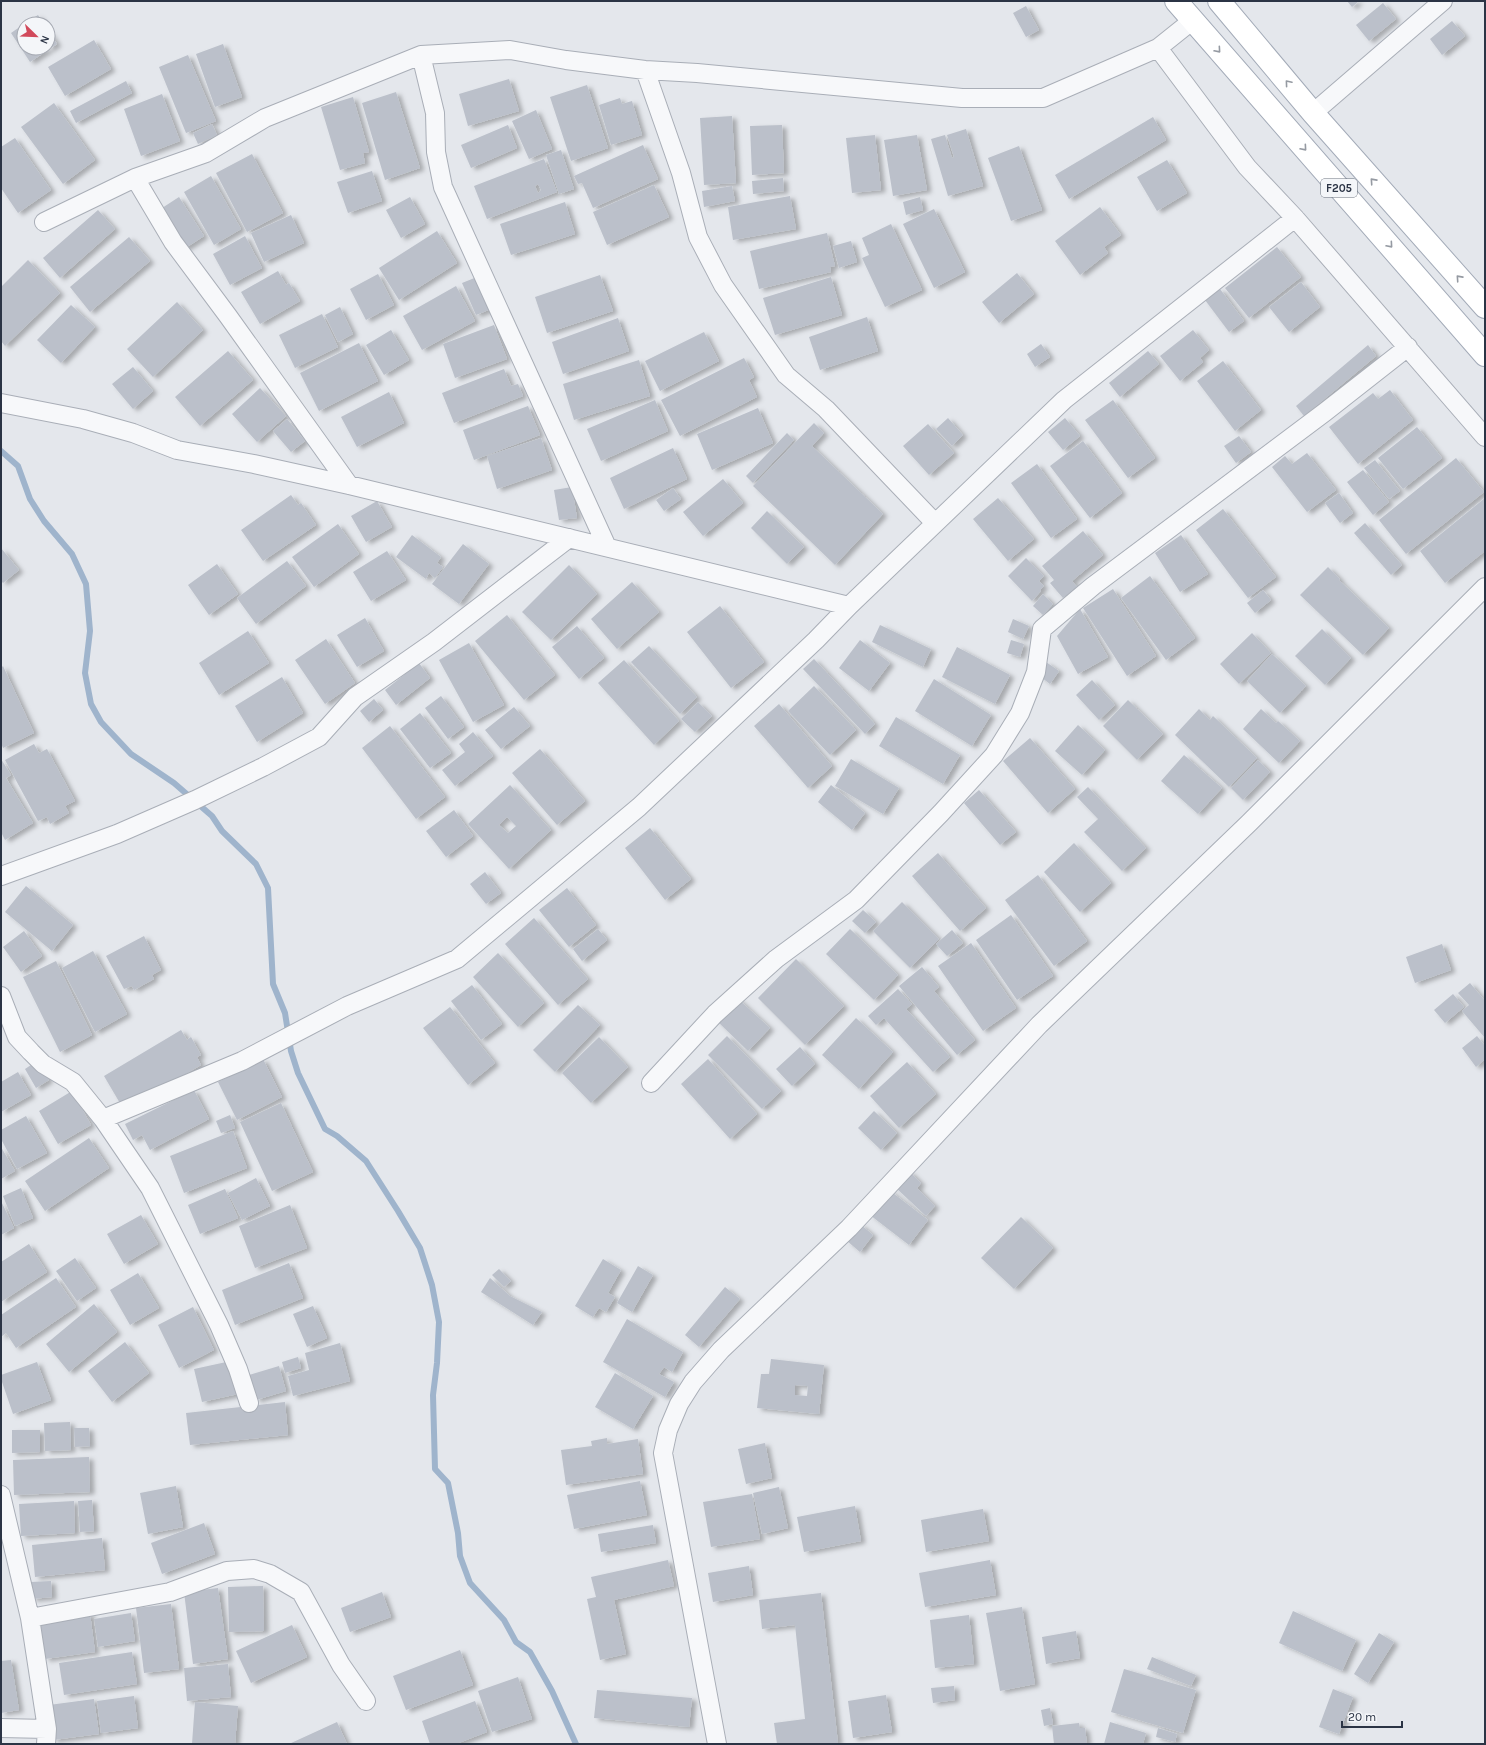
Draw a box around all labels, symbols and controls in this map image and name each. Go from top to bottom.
north arrow [16,16,56,56]
text: N [37,34,52,46]
one-way arrow [1214,45,1221,53]
one-way arrow [1285,80,1292,87]
one-way arrow [1300,143,1307,150]
one-way arrow [1370,178,1378,186]
road number: F205 [1321,179,1357,197]
one-way arrow [1385,240,1393,248]
one-way arrow [1456,275,1464,283]
scale bar [1342,1703,1402,1729]
text: 20 m [1348,1710,1376,1724]

